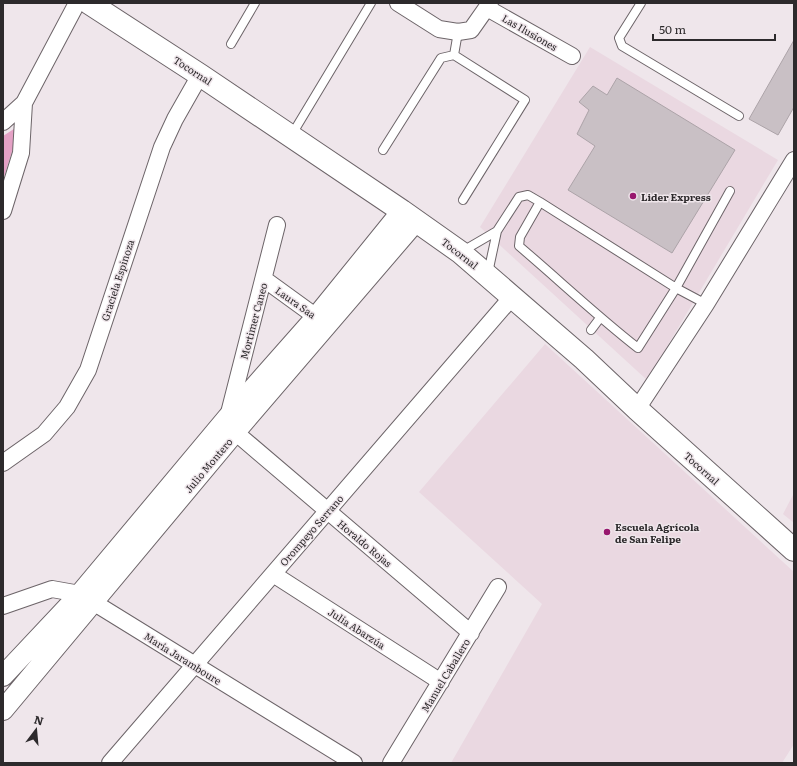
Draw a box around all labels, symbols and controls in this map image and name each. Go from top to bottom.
street label: Las Ilusiones [500,10,561,54]
scale bar [653,16,775,42]
text: 50 m [659,20,686,38]
street label: Tocornal [171,52,216,88]
place label: Lider Express [641,189,711,204]
marker: Lider Express [628,191,638,201]
street label: Tocornal [438,234,482,273]
street label: Graciela Espinoza [97,237,137,323]
street label: Mortimer Caneo [236,281,270,361]
street label: Laura Saa [273,282,320,322]
street label: Julio Montero [181,434,236,496]
street label: Tocornal [681,448,724,489]
street label: Orompeyo Serrano [276,491,346,569]
street label: Horaldo Rojas [335,516,396,571]
place label: Escuela Agrícola de San Felipe [615,519,700,546]
marker: Escuela Agrícola de San Felipe [602,527,612,537]
street label: Julia Abarzúa [325,604,389,652]
street label: María Jaramboure [141,628,225,688]
street label: Manuel Caballero [417,635,473,715]
north arrow [16,710,56,750]
text: N [32,710,46,728]

